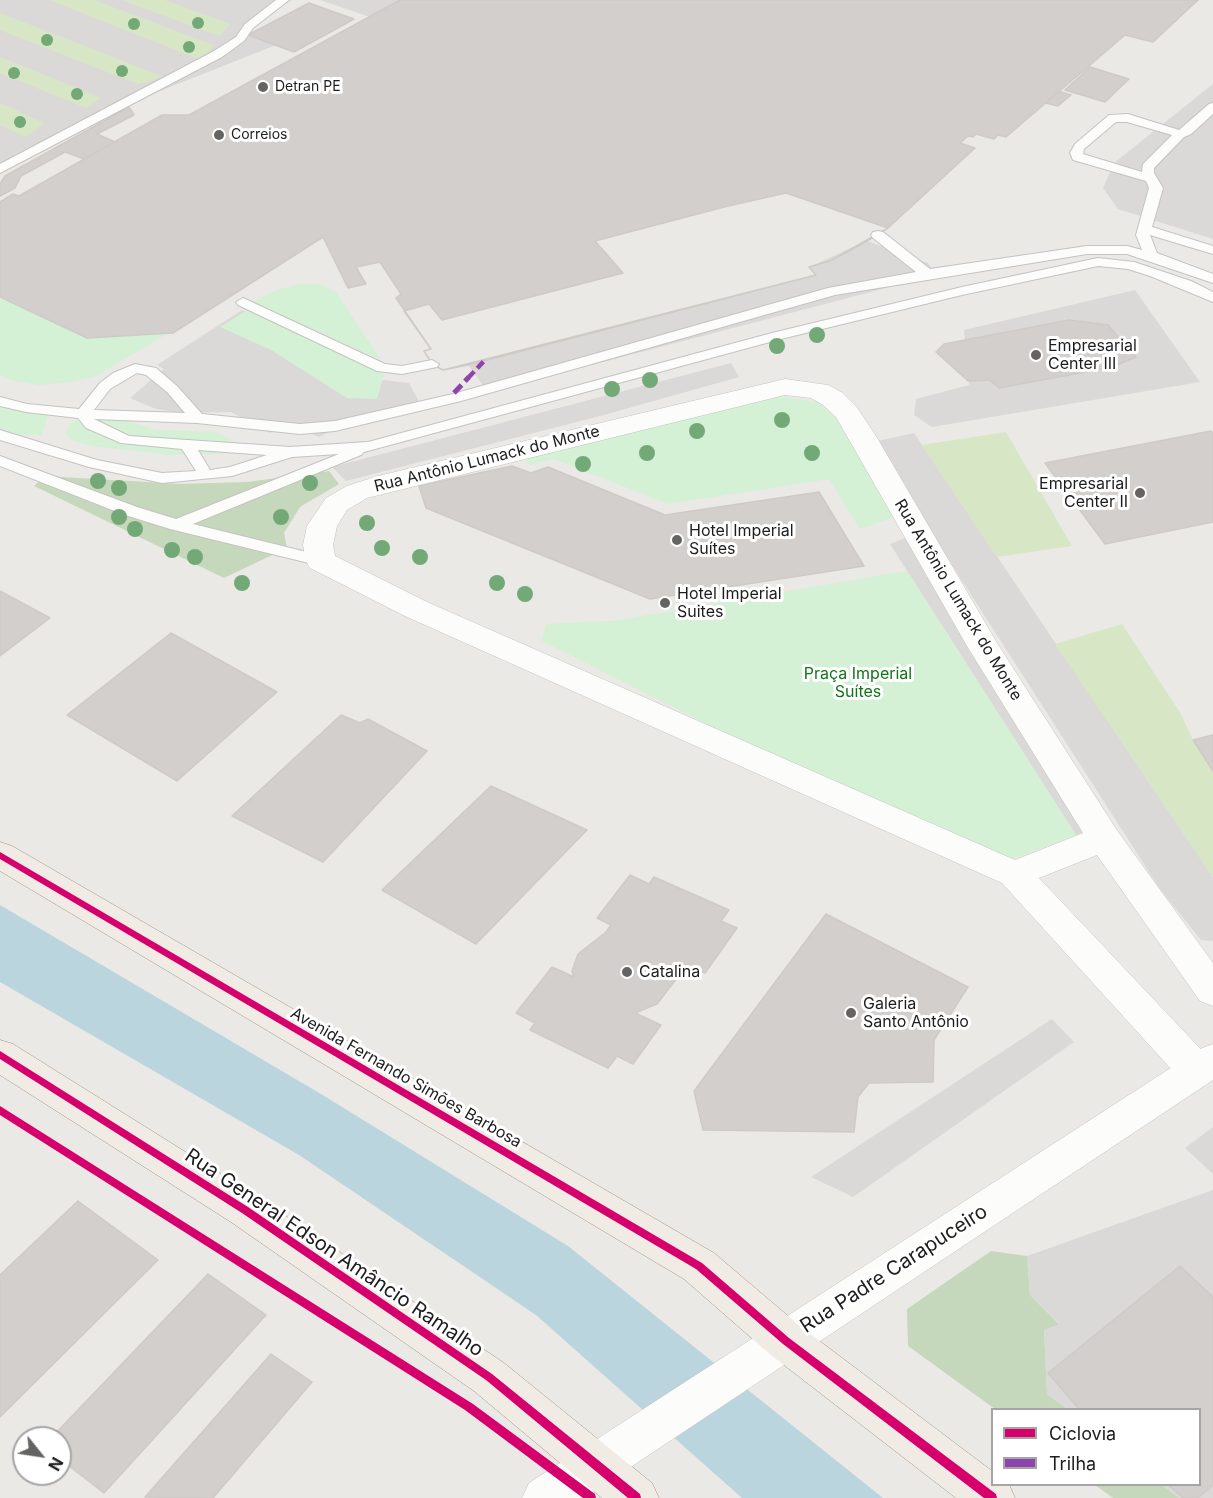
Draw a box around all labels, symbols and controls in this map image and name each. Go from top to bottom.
place label: Detran PE [275,79,341,95]
marker: Detran PE [256,80,270,94]
place label: Correios [231,127,287,143]
marker: Correios [212,128,226,142]
place label: Empresarial Center III [1048,336,1137,374]
marker: Empresarial Center III [1029,348,1043,362]
street label: Rua Antônio Lumack do Monte [372,422,602,496]
place label: Empresarial Center II [1039,474,1128,512]
marker: Empresarial Center II [1133,486,1147,500]
street label: Rua Antônio Lumack do Monte [890,496,1026,704]
place label: Hotel Imperial Suítes [689,521,794,559]
marker: Hotel Imperial Suítes [670,533,684,547]
place label: Hotel Imperial Suites [677,584,782,622]
marker: Hotel Imperial Suites [658,596,672,610]
park label: Praça Imperial Suítes [804,664,912,702]
place label: Catalina [639,962,700,982]
marker: Catalina [620,965,634,979]
place label: Galeria Santo Antônio [863,994,969,1032]
street label: Avenida Fernando Simões Barbosa [287,1004,525,1152]
marker: Galeria Santo Antônio [844,1006,858,1020]
street label: Rua General Edson Amâncio Ramalho [180,1144,488,1362]
street label: Rua Padre Carapuceiro [796,1200,992,1338]
legend [991,1408,1201,1486]
text: Ciclovia [1049,1423,1116,1444]
north arrow [12,1426,72,1486]
text: Trilha [1049,1453,1096,1474]
text: N [44,1454,68,1474]

